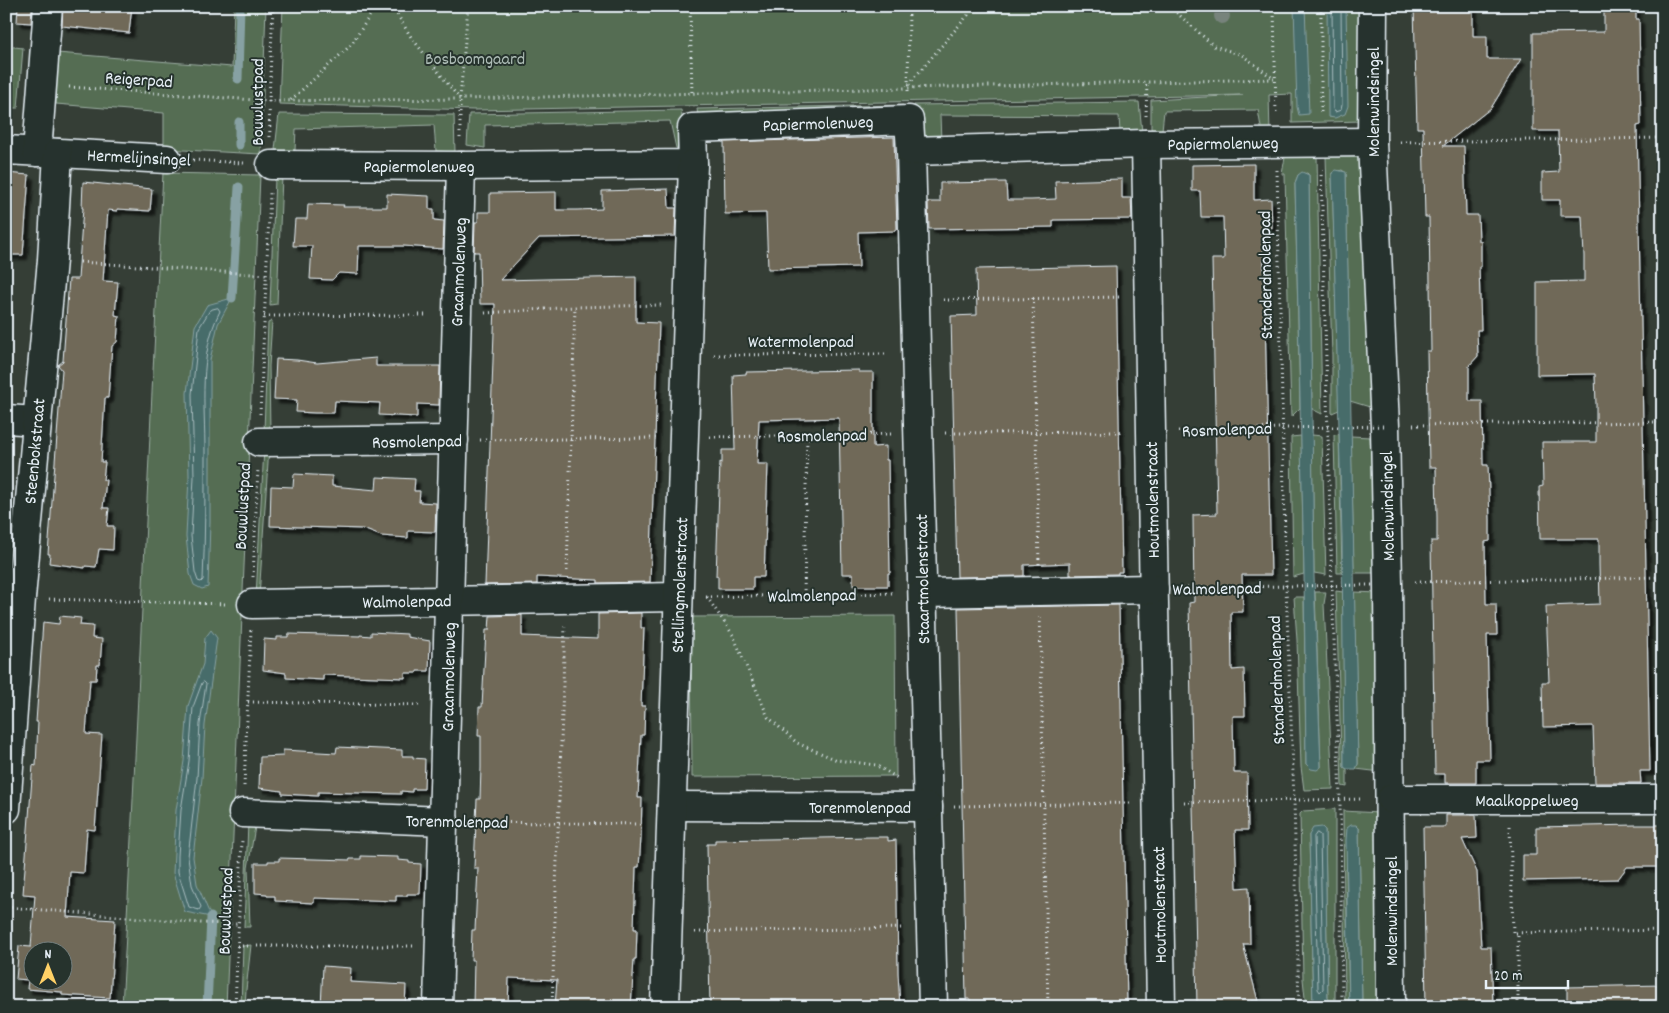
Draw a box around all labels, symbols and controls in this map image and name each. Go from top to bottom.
street label: Molenwindsingel [1363,46,1388,157]
park label: Bosboomgaard [425,48,525,73]
street label: Bouwlustpad [247,58,272,146]
street label: Reigerpad [104,67,173,96]
street label: Papiermolenweg [762,111,874,140]
street label: Papiermolenweg [1167,132,1279,159]
street label: Hermelijnsingel [86,144,192,175]
street label: Papiermolenweg [363,156,475,181]
street label: Standerdmolenpad [1254,210,1281,340]
street label: Graanmolenweg [446,217,475,327]
street label: Watermolenpad [748,331,854,356]
street label: Steenbokstraat [19,397,54,505]
street label: Rosmolenpad [1181,417,1273,446]
street label: Rosmolenpad [777,424,867,451]
street label: Rosmolenpad [372,430,462,457]
street label: Houtmolenstraat [1141,441,1168,559]
street label: Molenwindsingel [1376,450,1403,561]
street label: Bouwlustpad [230,462,259,550]
street label: Staartmolenstraat [911,513,938,644]
street label: Stellingmolenstraat [667,516,696,653]
street label: Walmolenpad [1172,577,1262,604]
street label: Walmolenpad [767,584,857,611]
street label: Walmolenpad [362,590,452,617]
street label: Standerdmolenpad [1264,615,1293,745]
street label: Graanmolenweg [437,622,464,732]
street label: Maalkoppelweg [1475,790,1579,815]
street label: Torenmolenpad [809,797,911,822]
street label: Torenmolenpad [405,810,508,837]
street label: Houtmolenstraat [1148,846,1175,964]
street label: Molenwindsingel [1381,855,1406,966]
street label: Bouwlustpad [213,867,242,955]
north arrow [22,940,72,990]
text: N [45,945,52,965]
scale bar [1486,958,1569,990]
text: 20 m [1494,966,1522,988]

